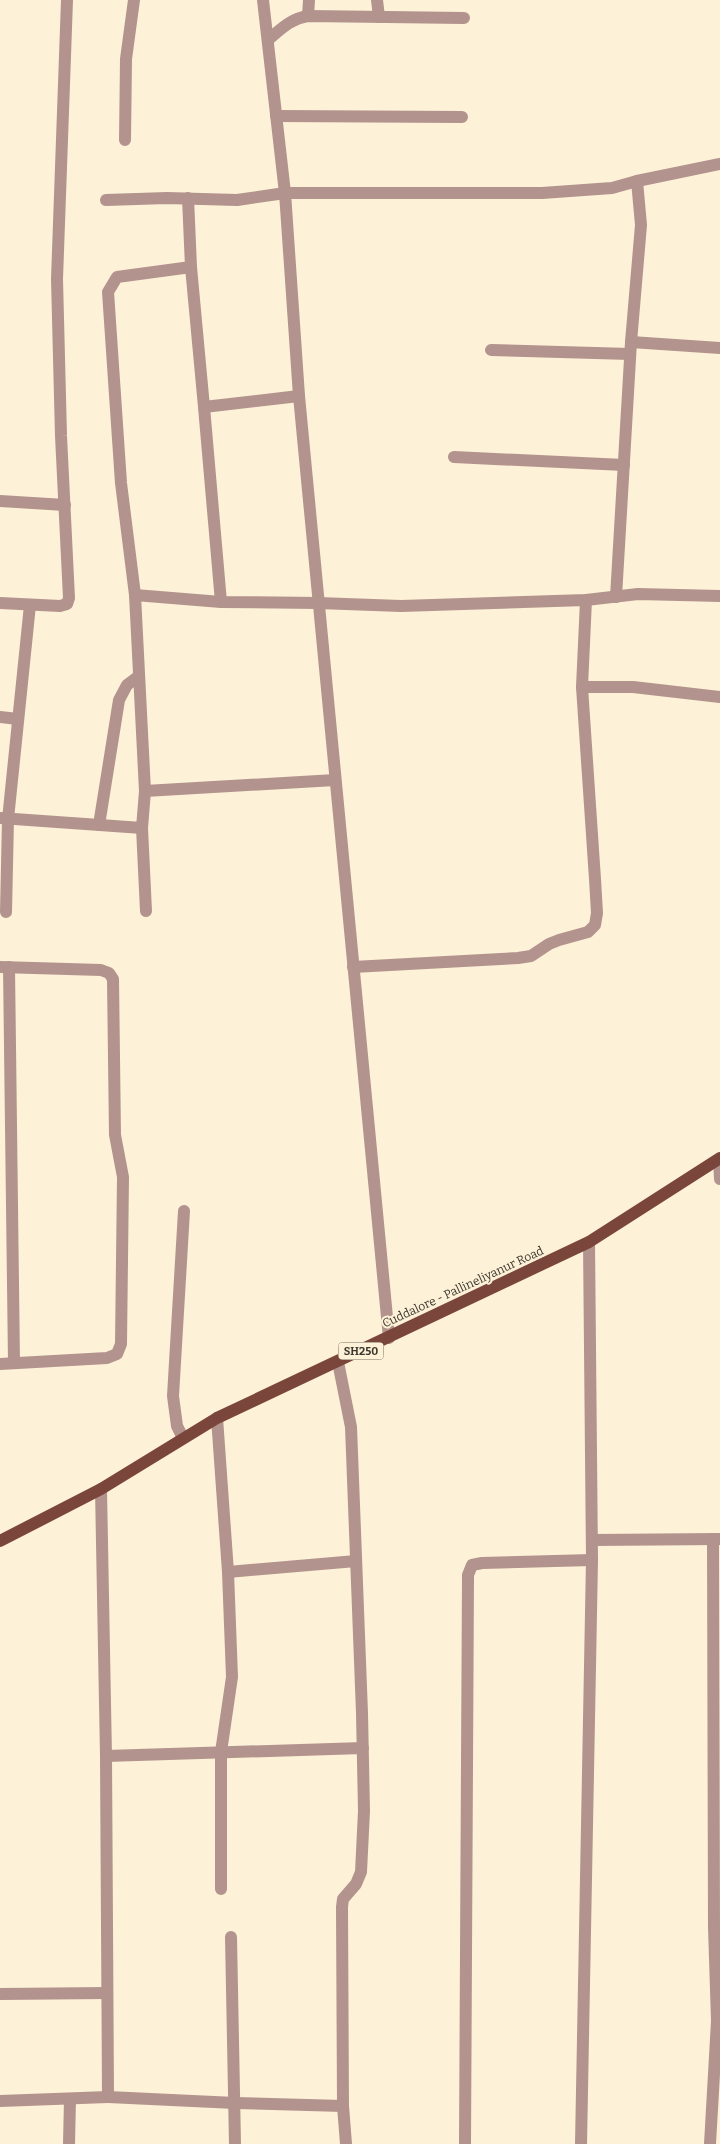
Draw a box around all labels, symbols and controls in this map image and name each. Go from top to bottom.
street label: Cuddalore - Pallineliyanur Road [380,1243,546,1331]
road number: SH250 [338,1342,384,1360]

